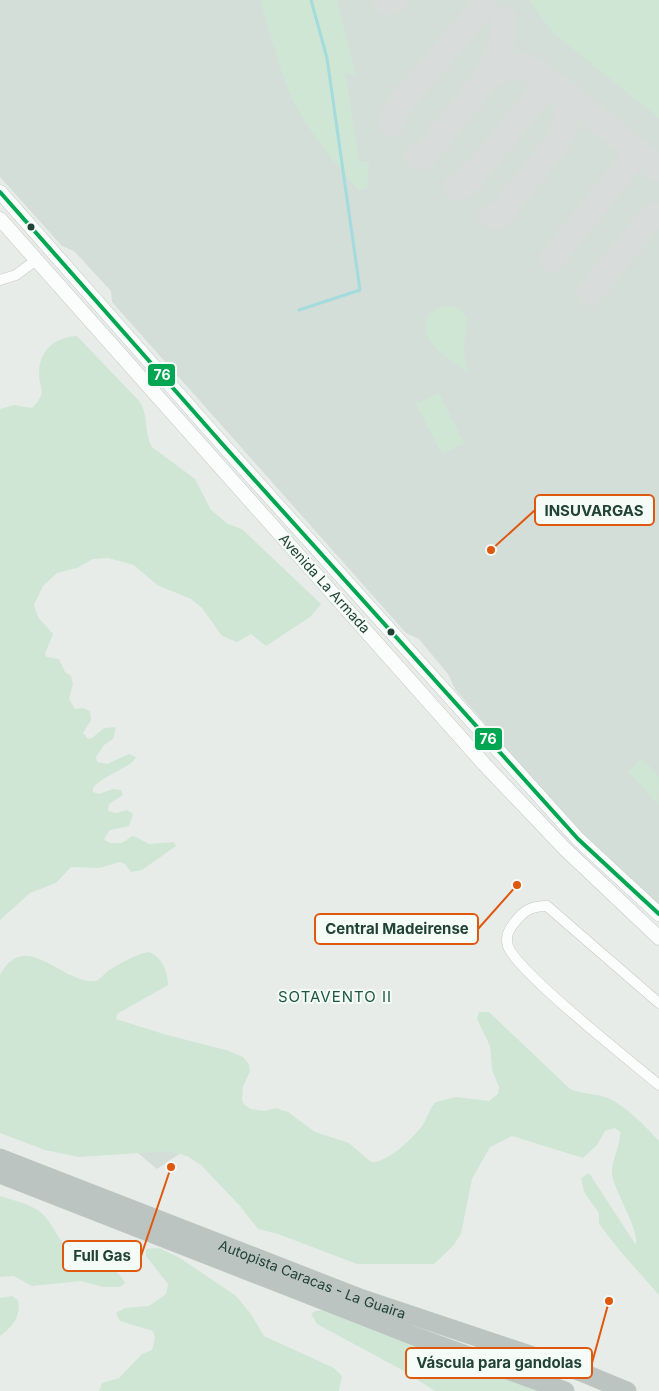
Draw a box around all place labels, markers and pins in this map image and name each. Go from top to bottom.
unlabelled marker [26,222,36,232]
callout: INSUVARGAS [535,495,654,525]
unlabelled marker [386,627,396,637]
callout: Central Madeirense [315,914,478,944]
callout: Full Gas [63,1241,141,1271]
callout: Váscula para gandolas [406,1348,592,1378]

